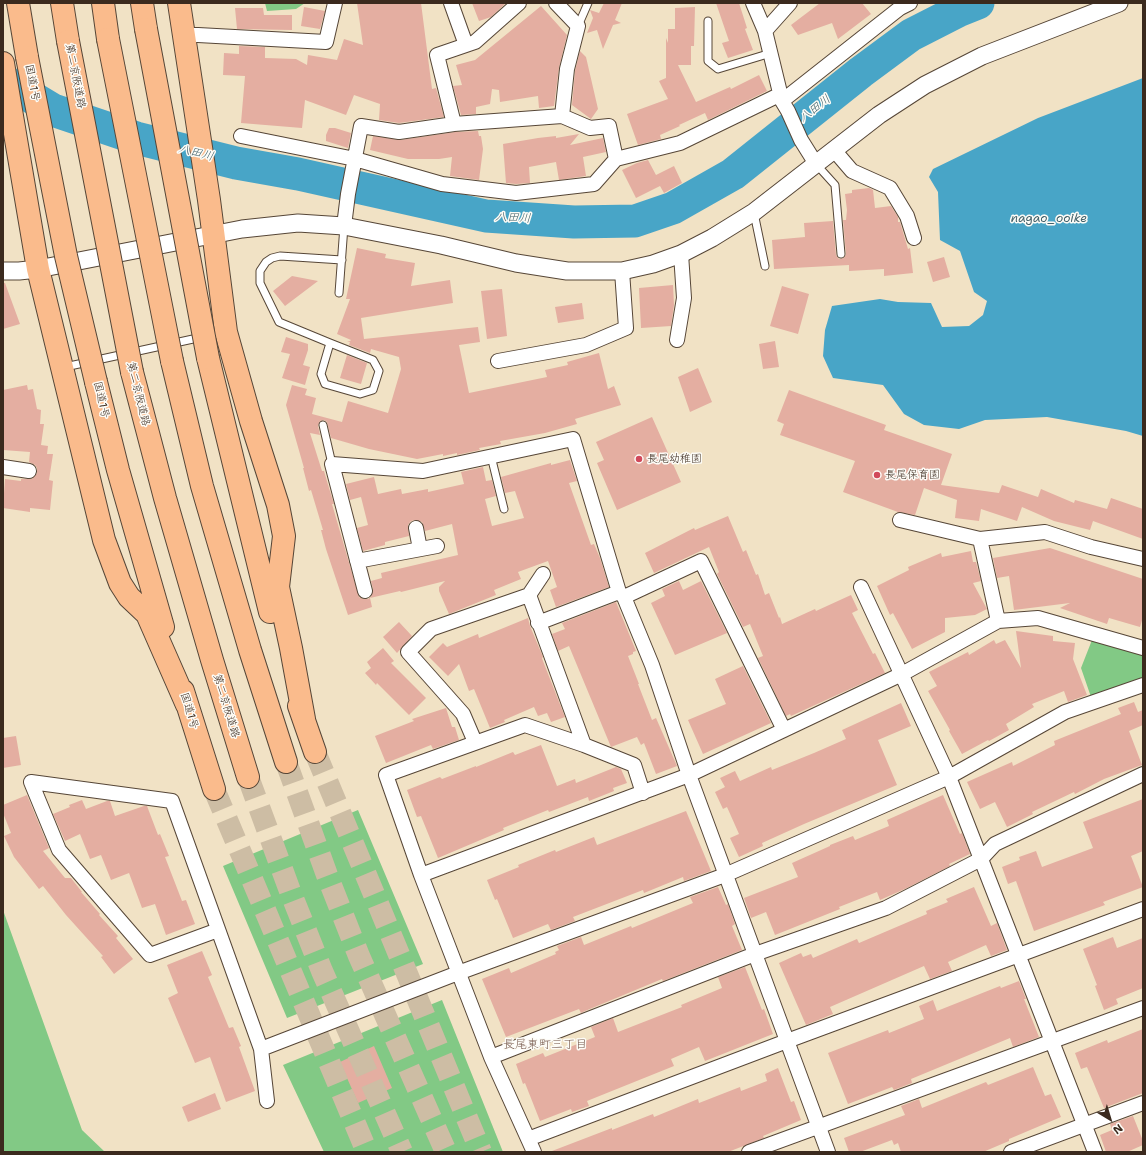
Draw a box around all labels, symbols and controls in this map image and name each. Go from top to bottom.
street label: 第二京阪道路 [62,42,88,110]
street label: 国道1号 [22,63,42,103]
water label: 八田川 [796,92,834,126]
water label: 八田川 [177,142,215,164]
water label: 八田川 [495,210,531,226]
water label: nagao_ooike [1011,212,1087,226]
street label: 第二京阪道路 [124,360,152,428]
street label: 国道1号 [90,380,112,420]
place label: 長尾幼稚園 [647,452,702,466]
marker: 長尾幼稚園 [634,454,644,464]
place label: 長尾保育園 [885,468,940,482]
marker: 長尾保育園 [872,470,882,480]
street label: 第二京阪道路 [210,673,242,739]
street label: 国道1号 [177,691,201,731]
district label: 長尾東町三丁目 [503,1038,587,1052]
north arrow [1090,1099,1130,1139]
text: N [1110,1120,1126,1137]

